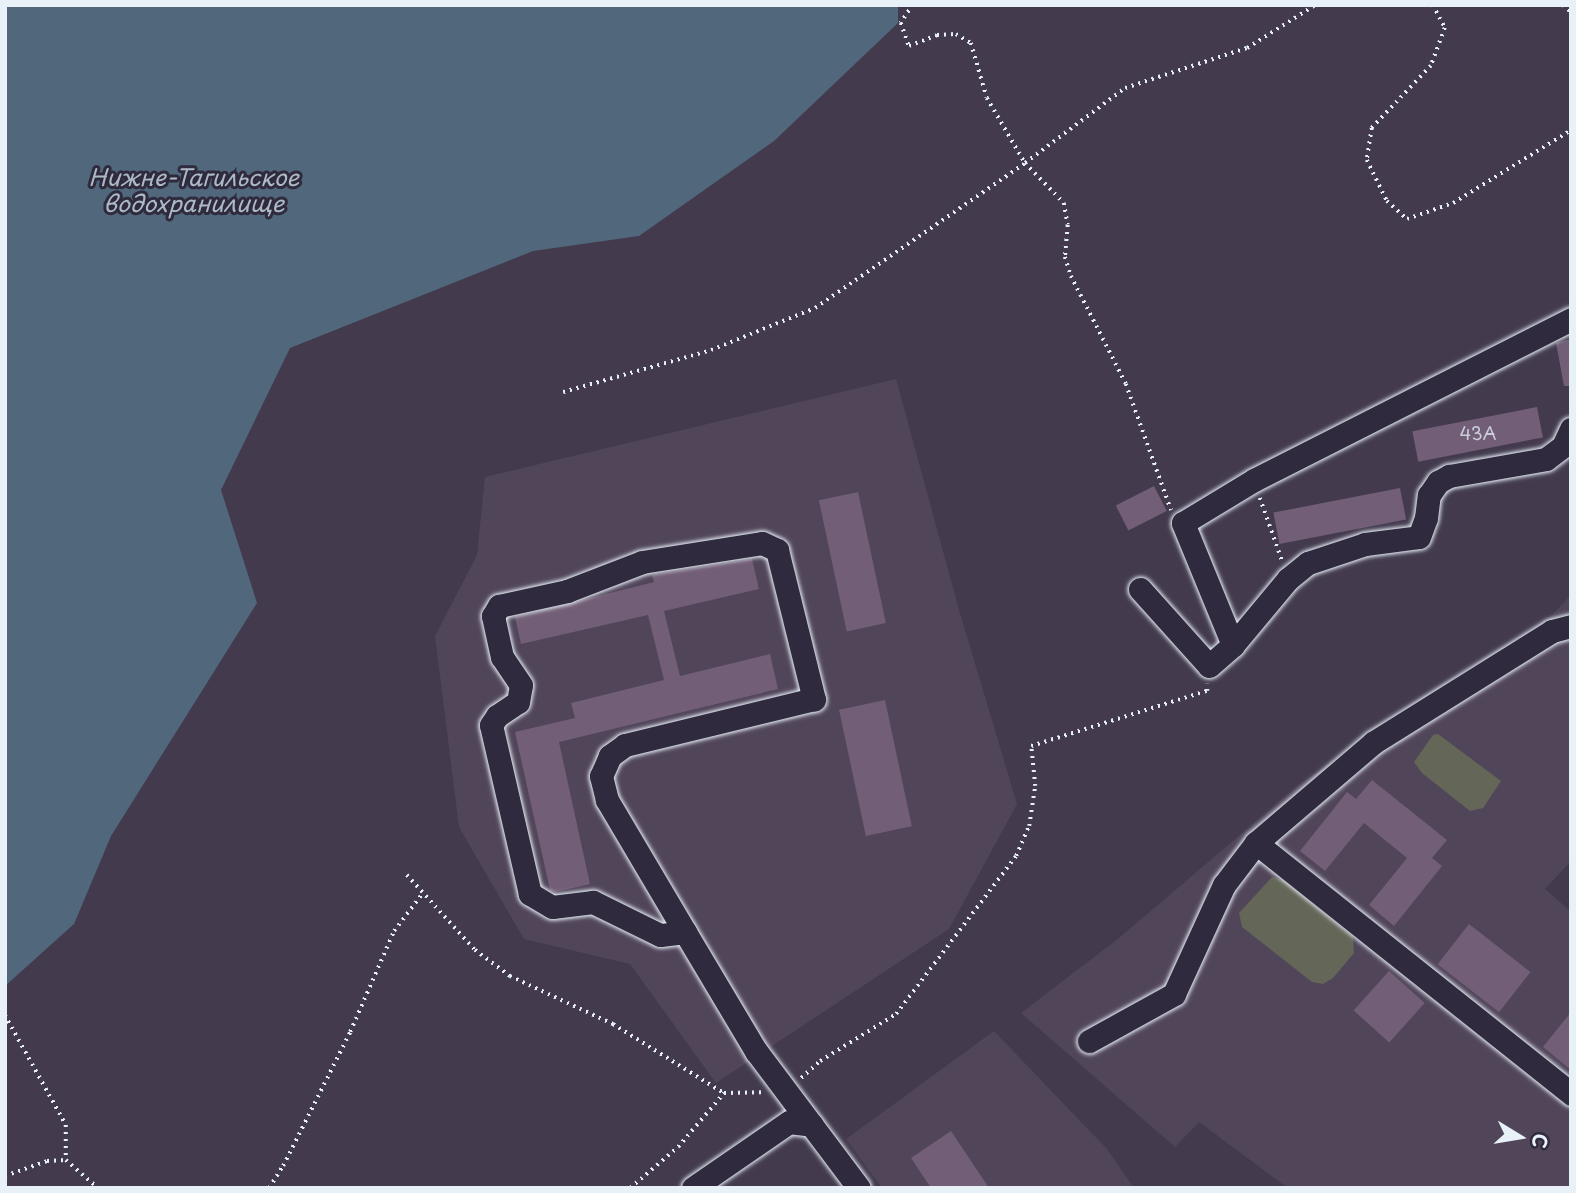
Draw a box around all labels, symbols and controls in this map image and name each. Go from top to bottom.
water label: Нижне-Тагильское водохранилище [89,163,299,217]
house number: 43А [1459,422,1497,444]
north arrow [1485,1102,1555,1172]
text: С [1526,1131,1556,1151]

